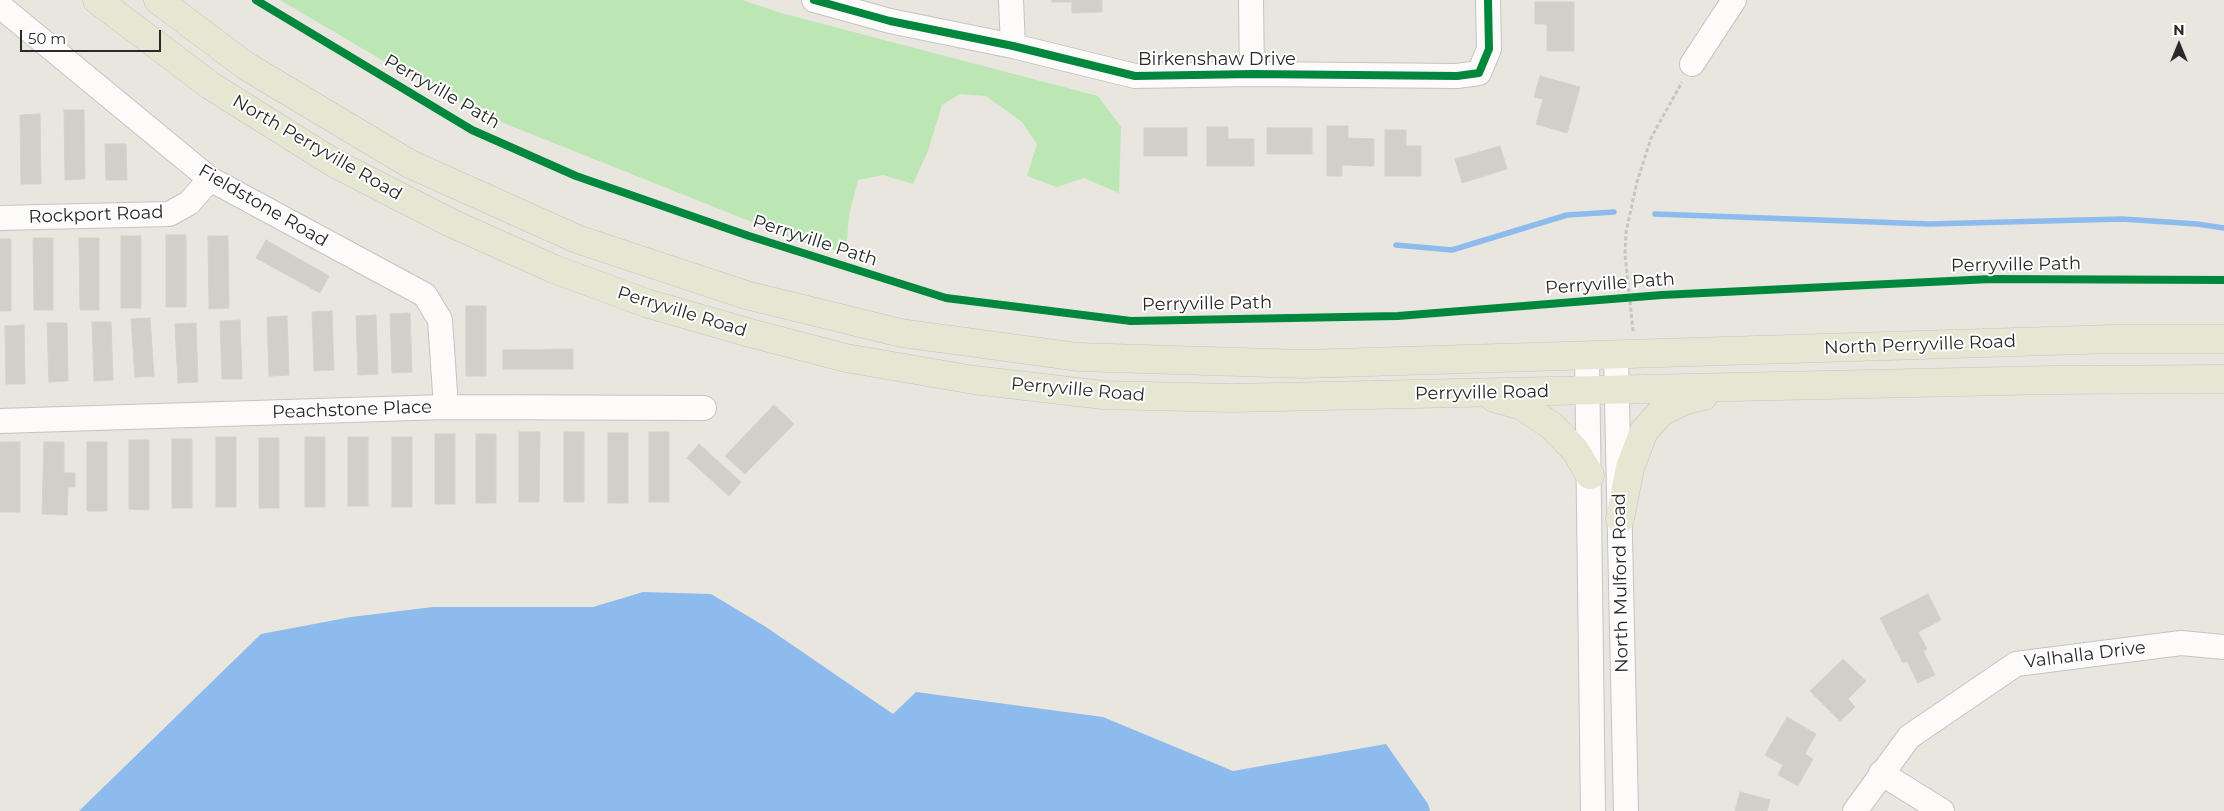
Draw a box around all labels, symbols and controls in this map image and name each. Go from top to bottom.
scale bar [22,20,164,52]
north arrow [2154,20,2204,70]
text: N [2173,21,2185,39]
text: 50 m [28,29,66,48]
street label: Birkenshaw Drive [1138,49,1296,71]
street label: Perryville Path [380,50,504,134]
street label: North Perryville Road [228,91,406,205]
street label: Fieldstone Road [194,160,332,252]
street label: Rockport Road [28,202,164,228]
street label: Perryville Path [750,211,880,271]
street label: Perryville Path [1951,253,2081,277]
street label: Perryville Path [1544,269,1676,299]
street label: Perryville Road [615,282,749,342]
street label: Perryville Path [1142,292,1272,316]
street label: North Perryville Road [1824,331,2016,359]
street label: Perryville Road [1010,373,1146,407]
street label: Perryville Road [1415,381,1549,405]
street label: Peachstone Place [272,396,432,424]
street label: North Mulford Road [1609,493,1633,673]
street label: Valhalla Drive [2023,637,2147,673]

